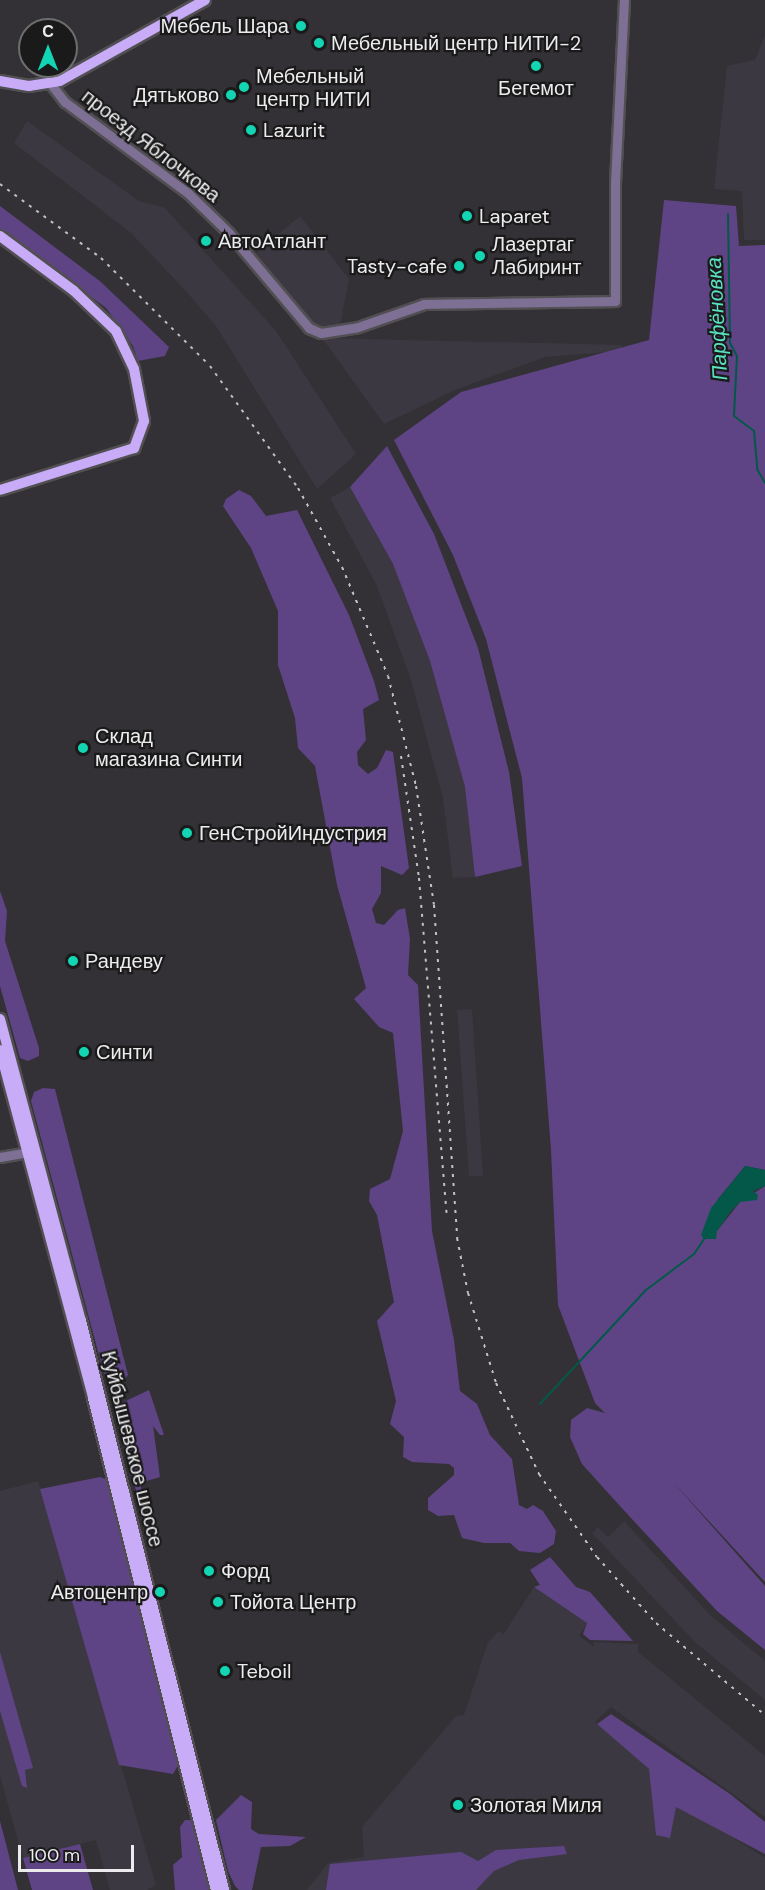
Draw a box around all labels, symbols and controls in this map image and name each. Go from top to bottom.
place label: Мебель Шара [160,14,289,38]
north arrow [18,18,78,78]
marker: Мебель Шара [294,19,308,33]
text: С [42,21,54,42]
place label: Мебельный центр НИТИ-2 [331,31,581,55]
marker: Мебельный центр НИТИ-2 [312,36,326,50]
marker: Бегемот [529,59,543,73]
place label: Мебельный центр НИТИ [256,64,370,111]
place label: Бегемот [498,76,574,100]
marker: Мебельный центр НИТИ [237,80,251,94]
place label: Дятьково [133,83,219,107]
street label: проезд Яблочкова [77,84,225,208]
marker: Дятьково [224,88,238,102]
place label: Lazurit [263,118,325,142]
marker: Lazurit [244,123,258,137]
place label: Laparet [479,204,550,228]
marker: Laparet [460,209,474,223]
place label: АвтоАтлант [218,229,326,253]
place label: Лазертаг Лабиринт [492,232,581,279]
marker: АвтоАтлант [199,234,213,248]
marker: Лазертаг Лабиринт [473,249,487,263]
place label: Tasty-cafe [347,254,447,278]
water label: Парфёновка [701,257,733,381]
marker: Tasty-cafe [452,259,466,273]
place label: Склад магазина Синти [95,724,242,771]
marker: Склад магазина Синти [76,741,90,755]
place label: ГенСтройИндустрия [199,821,387,845]
marker: ГенСтройИндустрия [180,826,194,840]
place label: Рандеву [85,949,163,973]
marker: Рандеву [66,954,80,968]
place label: Синти [96,1040,153,1064]
marker: Синти [77,1045,91,1059]
street label: Куйбышевское шоссе [96,1349,168,1549]
place label: Форд [221,1559,270,1583]
marker: Форд [202,1564,216,1578]
place label: Автоцентр [51,1580,148,1604]
marker: Автоцентр [153,1585,167,1599]
place label: Тойота Центр [230,1590,356,1614]
marker: Тойота Центр [211,1595,225,1609]
place label: Teboil [237,1659,291,1683]
marker: Teboil [218,1664,232,1678]
place label: Золотая Миля [470,1793,602,1817]
marker: Золотая Миля [451,1798,465,1812]
scale bar [21,1833,136,1871]
text: 100 m [29,1843,80,1867]

